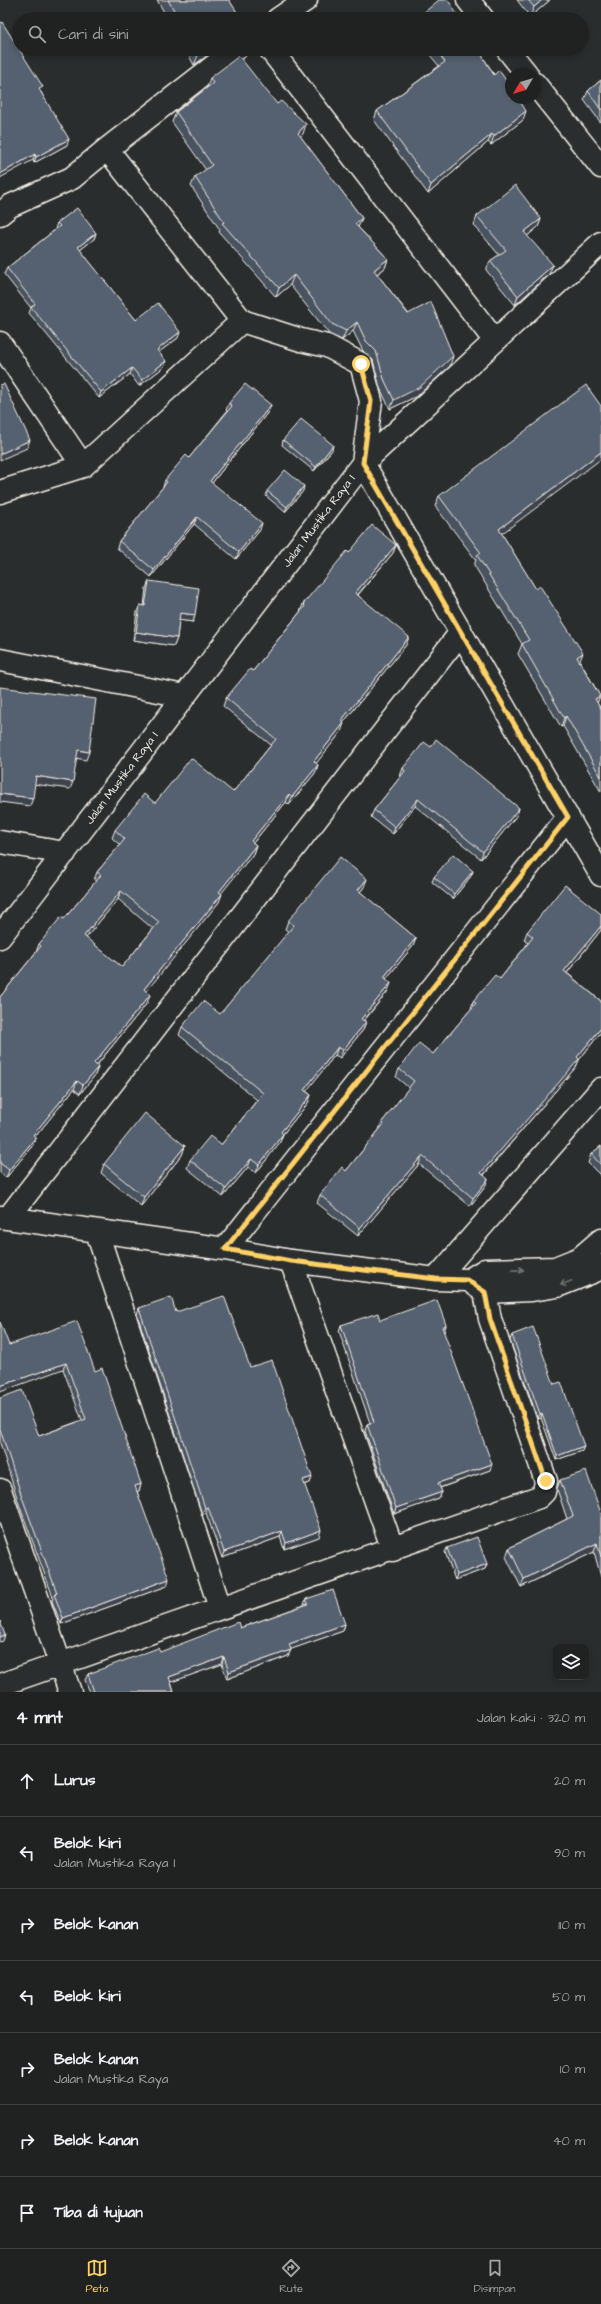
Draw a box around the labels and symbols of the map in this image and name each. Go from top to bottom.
north arrow [505,68,541,104]
route start [352,355,370,373]
street label: Jalan Mustika Raya I [278,471,360,572]
street label: Jalan Mustika Raya I [81,728,163,829]
one-way arrow [511,1266,524,1274]
one-way arrow [561,1279,573,1287]
route end [537,1472,555,1490]

